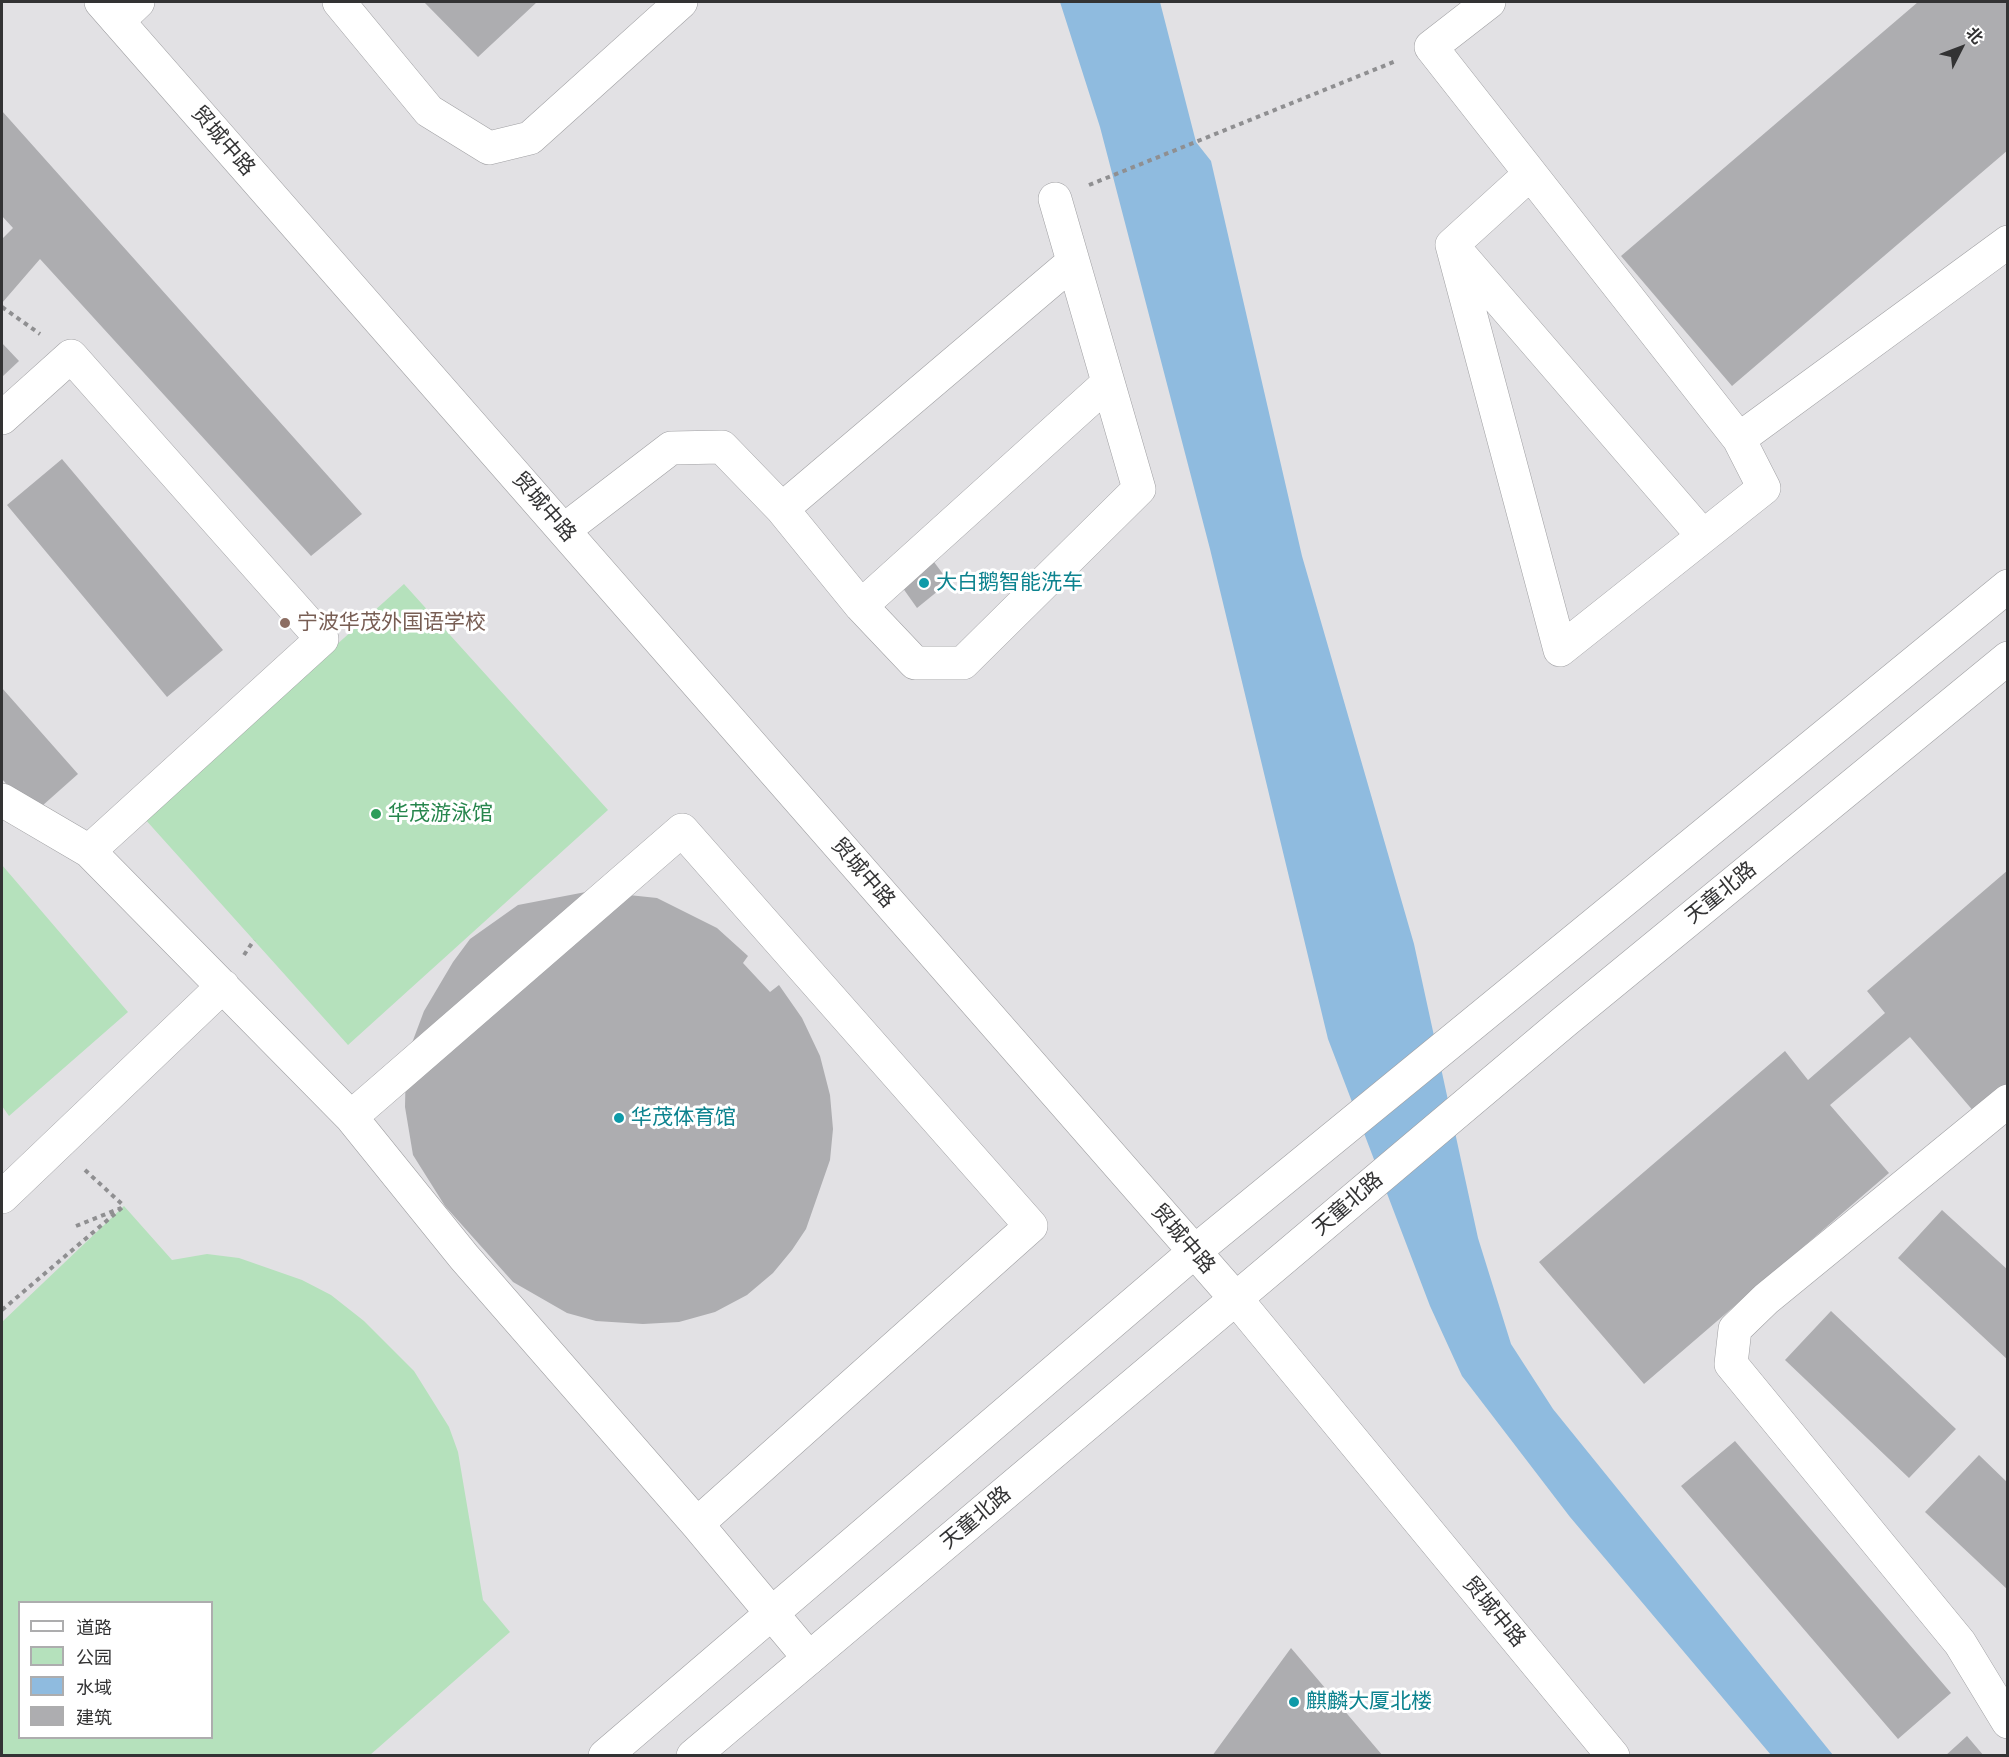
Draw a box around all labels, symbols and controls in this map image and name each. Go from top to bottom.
north arrow [1931,18,1991,78]
text: 北 [1962,23,1987,48]
street label: 贸城中路 [186,101,260,181]
street label: 贸城中路 [507,467,581,547]
place label: 大白鹅智能洗车 [936,570,1083,596]
marker: 大白鹅智能洗车 [917,576,931,590]
place label: 宁波华茂外国语学校 [297,610,486,636]
marker: 宁波华茂外国语学校 [278,616,292,630]
place label: 华茂游泳馆 [388,801,493,827]
marker: 华茂游泳馆 [369,807,383,821]
street label: 贸城中路 [826,833,900,913]
street label: 天童北路 [1680,857,1762,929]
place label: 华茂体育馆 [631,1105,736,1131]
marker: 华茂体育馆 [612,1111,626,1125]
street label: 天童北路 [1308,1167,1388,1241]
street label: 贸城中路 [1146,1199,1220,1279]
street label: 天童北路 [936,1481,1016,1555]
street label: 贸城中路 [1457,1572,1531,1652]
legend [18,1601,213,1739]
text: 道路 [76,1617,112,1639]
text: 公园 [76,1647,112,1669]
text: 水域 [76,1677,112,1699]
place label: 麒麟大厦北楼 [1306,1689,1432,1715]
marker: 麒麟大厦北楼 [1287,1695,1301,1709]
text: 建筑 [76,1707,112,1729]

